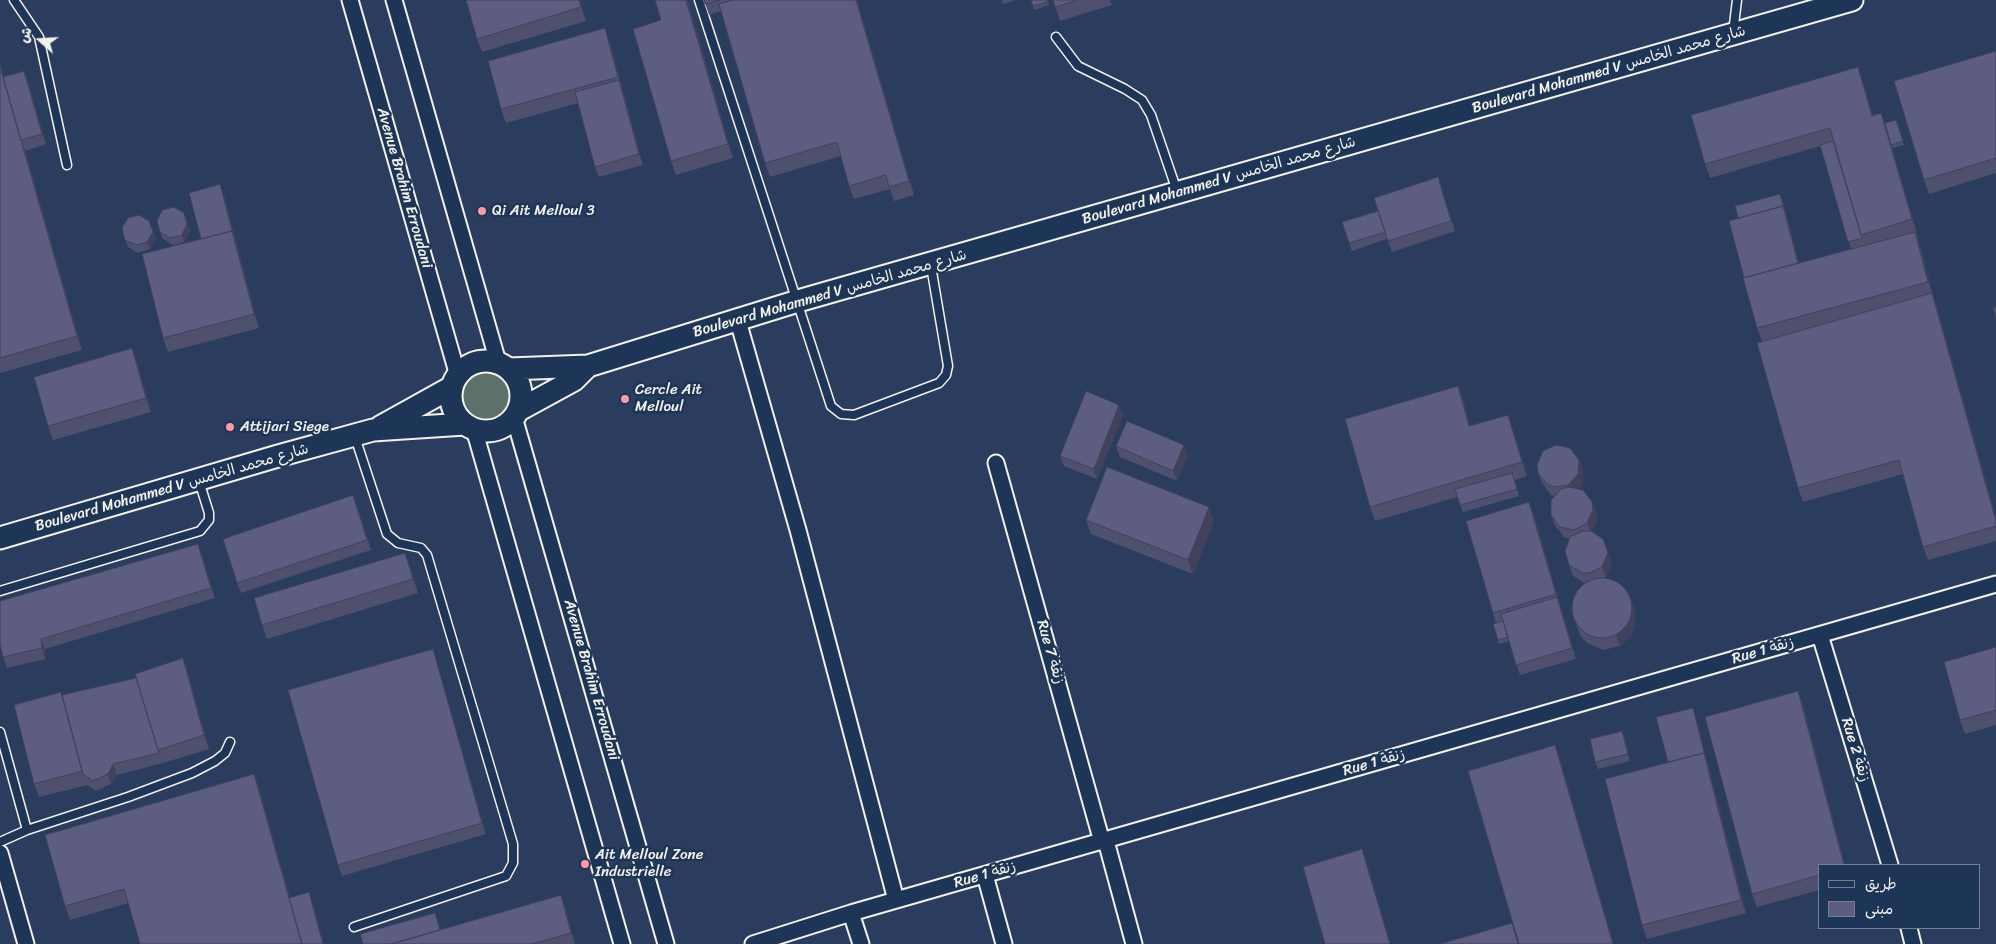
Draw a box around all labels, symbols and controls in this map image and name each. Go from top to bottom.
north arrow [15,15,65,65]
street label: Boulevard Mohammed V شارع محمد الخامس [1470,22,1748,118]
text: ش [11,24,40,46]
street label: Avenue Brahim Erroudani [372,106,436,270]
street label: Boulevard Mohammed V شارع محمد الخامس [1080,133,1358,229]
place label: Qi Ait Melloul 3 [492,202,595,220]
marker: Qi Ait Melloul 3 [476,205,488,217]
street label: Boulevard Mohammed V شارع محمد الخامس [691,246,969,342]
place label: Cercle Ait Melloul [635,381,702,416]
marker: Cercle Ait Melloul [619,393,631,405]
place label: Attijari Siege [240,418,329,436]
marker: Attijari Siege [224,421,236,433]
street label: Boulevard Mohammed V شارع محمد الخامس [33,440,311,536]
street label: Avenue Brahim Erroudani [559,598,623,762]
street label: Rue 7 زنقة [1032,618,1068,686]
street label: Rue 1 زنقة [1730,634,1796,668]
street label: Rue 2 زنقة [1837,716,1873,784]
street label: Rue 1 زنقة [1341,746,1407,780]
place label: Ait Melloul Zone Industrielle [595,846,703,881]
marker: Ait Melloul Zone Industrielle [579,858,591,870]
street label: Rue 1 زنقة [952,858,1018,892]
legend [1818,864,1981,929]
text: طريق [1865,871,1897,897]
text: مبنى [1865,896,1893,922]

